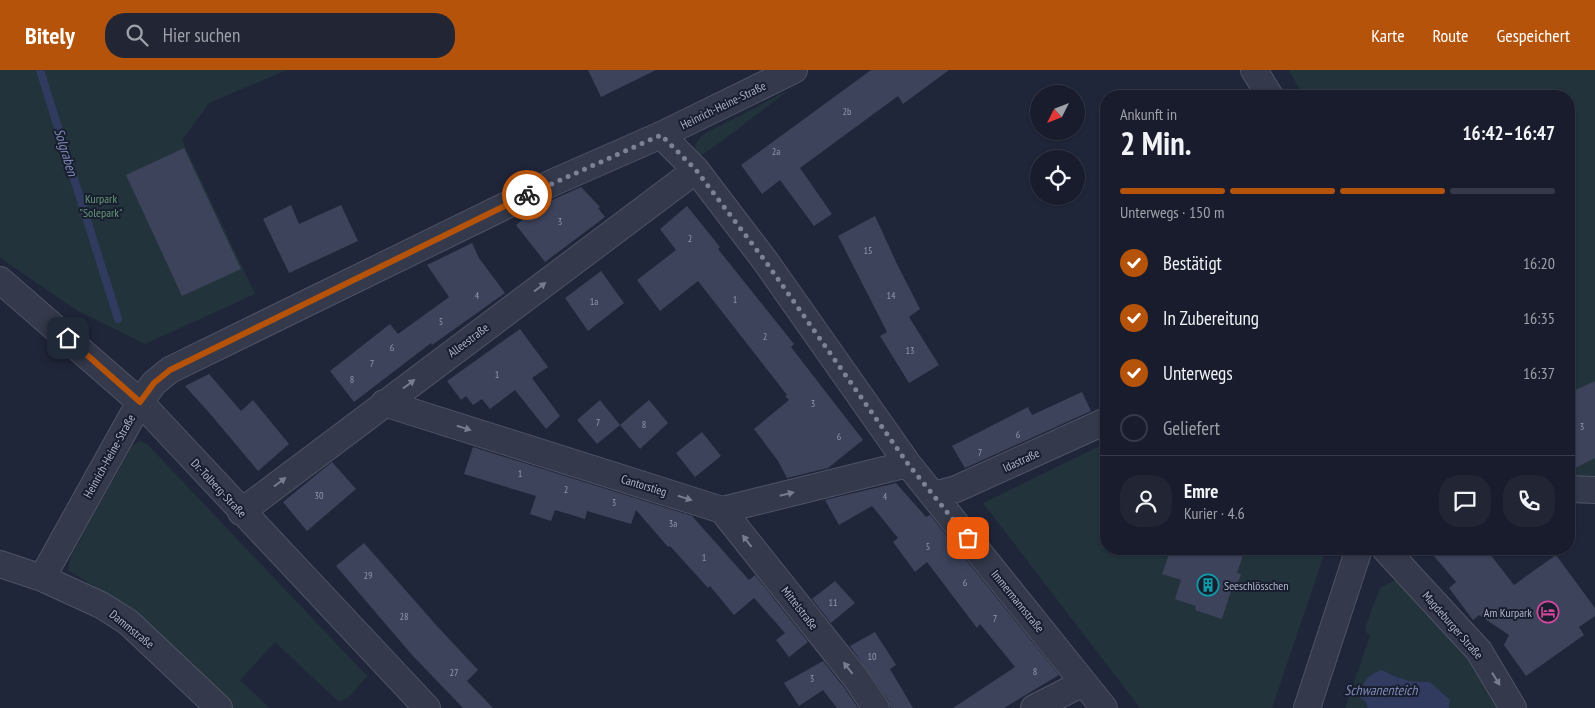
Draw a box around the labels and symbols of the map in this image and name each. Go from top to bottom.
street label: Heinrich-Heine-Straße [678,78,768,132]
north arrow [1030,85,1085,140]
house number: 2b [843,105,851,118]
water label: Solgraben [50,126,82,179]
house number: 2a [772,145,780,158]
courier [502,170,552,220]
park label: Kurpark "Solepark" [80,191,122,220]
house number: 3 [558,215,562,228]
house number: 2 [688,232,692,245]
house number: 15 [864,244,873,257]
one-way arrow [533,282,547,292]
house number: 4 [475,289,480,302]
house number: 14 [887,289,896,302]
house number: 1 [733,293,737,306]
house number: 1a [590,295,598,308]
house number: 5 [439,315,443,328]
pin [47,317,89,359]
street label: Alleestraße [445,320,491,360]
house number: 2 [763,330,767,343]
house number: 6 [390,341,395,354]
house number: 13 [906,344,915,357]
house number: 7 [370,357,374,370]
house number: 1 [495,368,499,381]
house number: 8 [350,373,354,386]
one-way arrow [402,379,416,389]
house number: 3 [811,397,815,410]
street label: Heinrich-Heine-Straße [80,412,138,500]
house number: 7 [596,416,600,429]
house number: 8 [642,418,646,431]
house number: 3 [1580,420,1584,433]
one-way arrow [456,425,471,433]
house number: 6 [1016,428,1021,441]
house number: 6 [837,430,842,443]
street label: Idastraße [1000,445,1042,475]
house number: 7 [978,446,982,459]
street label: Dr.-Tolberg-Straße [188,456,250,520]
house number: 1 [518,467,522,480]
street label: Cantorstieg [619,471,669,499]
one-way arrow [273,476,286,487]
house number: 2 [564,483,568,496]
house number: 30 [315,489,324,502]
one-way arrow [779,490,794,498]
house number: 4 [883,490,888,503]
one-way arrow [678,495,693,503]
house number: 3 [612,496,616,509]
house number: 3a [669,517,677,530]
pin [947,517,989,559]
one-way arrow [741,535,752,548]
house number: 5 [926,540,930,553]
house number: 1 [702,551,706,564]
street label: Immermannstraße [988,567,1048,635]
house number: 29 [364,569,373,582]
building icon: Seeschlösschen [1196,573,1220,597]
house number: 6 [963,576,968,589]
place label: Seeschlösschen [1224,578,1288,593]
street label: Mittelstraße [778,583,822,633]
street label: Magdeburger Straße [1420,588,1487,662]
house number: 11 [829,596,838,609]
hotel icon: Am Kurpark [1536,600,1560,624]
place label: Am Kurpark [1484,605,1532,620]
street label: Dammstraße [107,606,157,652]
house number: 28 [400,610,409,623]
house number: 7 [993,612,997,625]
house number: 10 [868,650,877,663]
one-way arrow [843,661,853,675]
house number: 8 [1033,665,1037,678]
house number: 27 [450,666,459,679]
house number: 3 [810,672,814,685]
one-way arrow [1492,672,1501,685]
water label: Schwanenteich [1345,681,1418,699]

